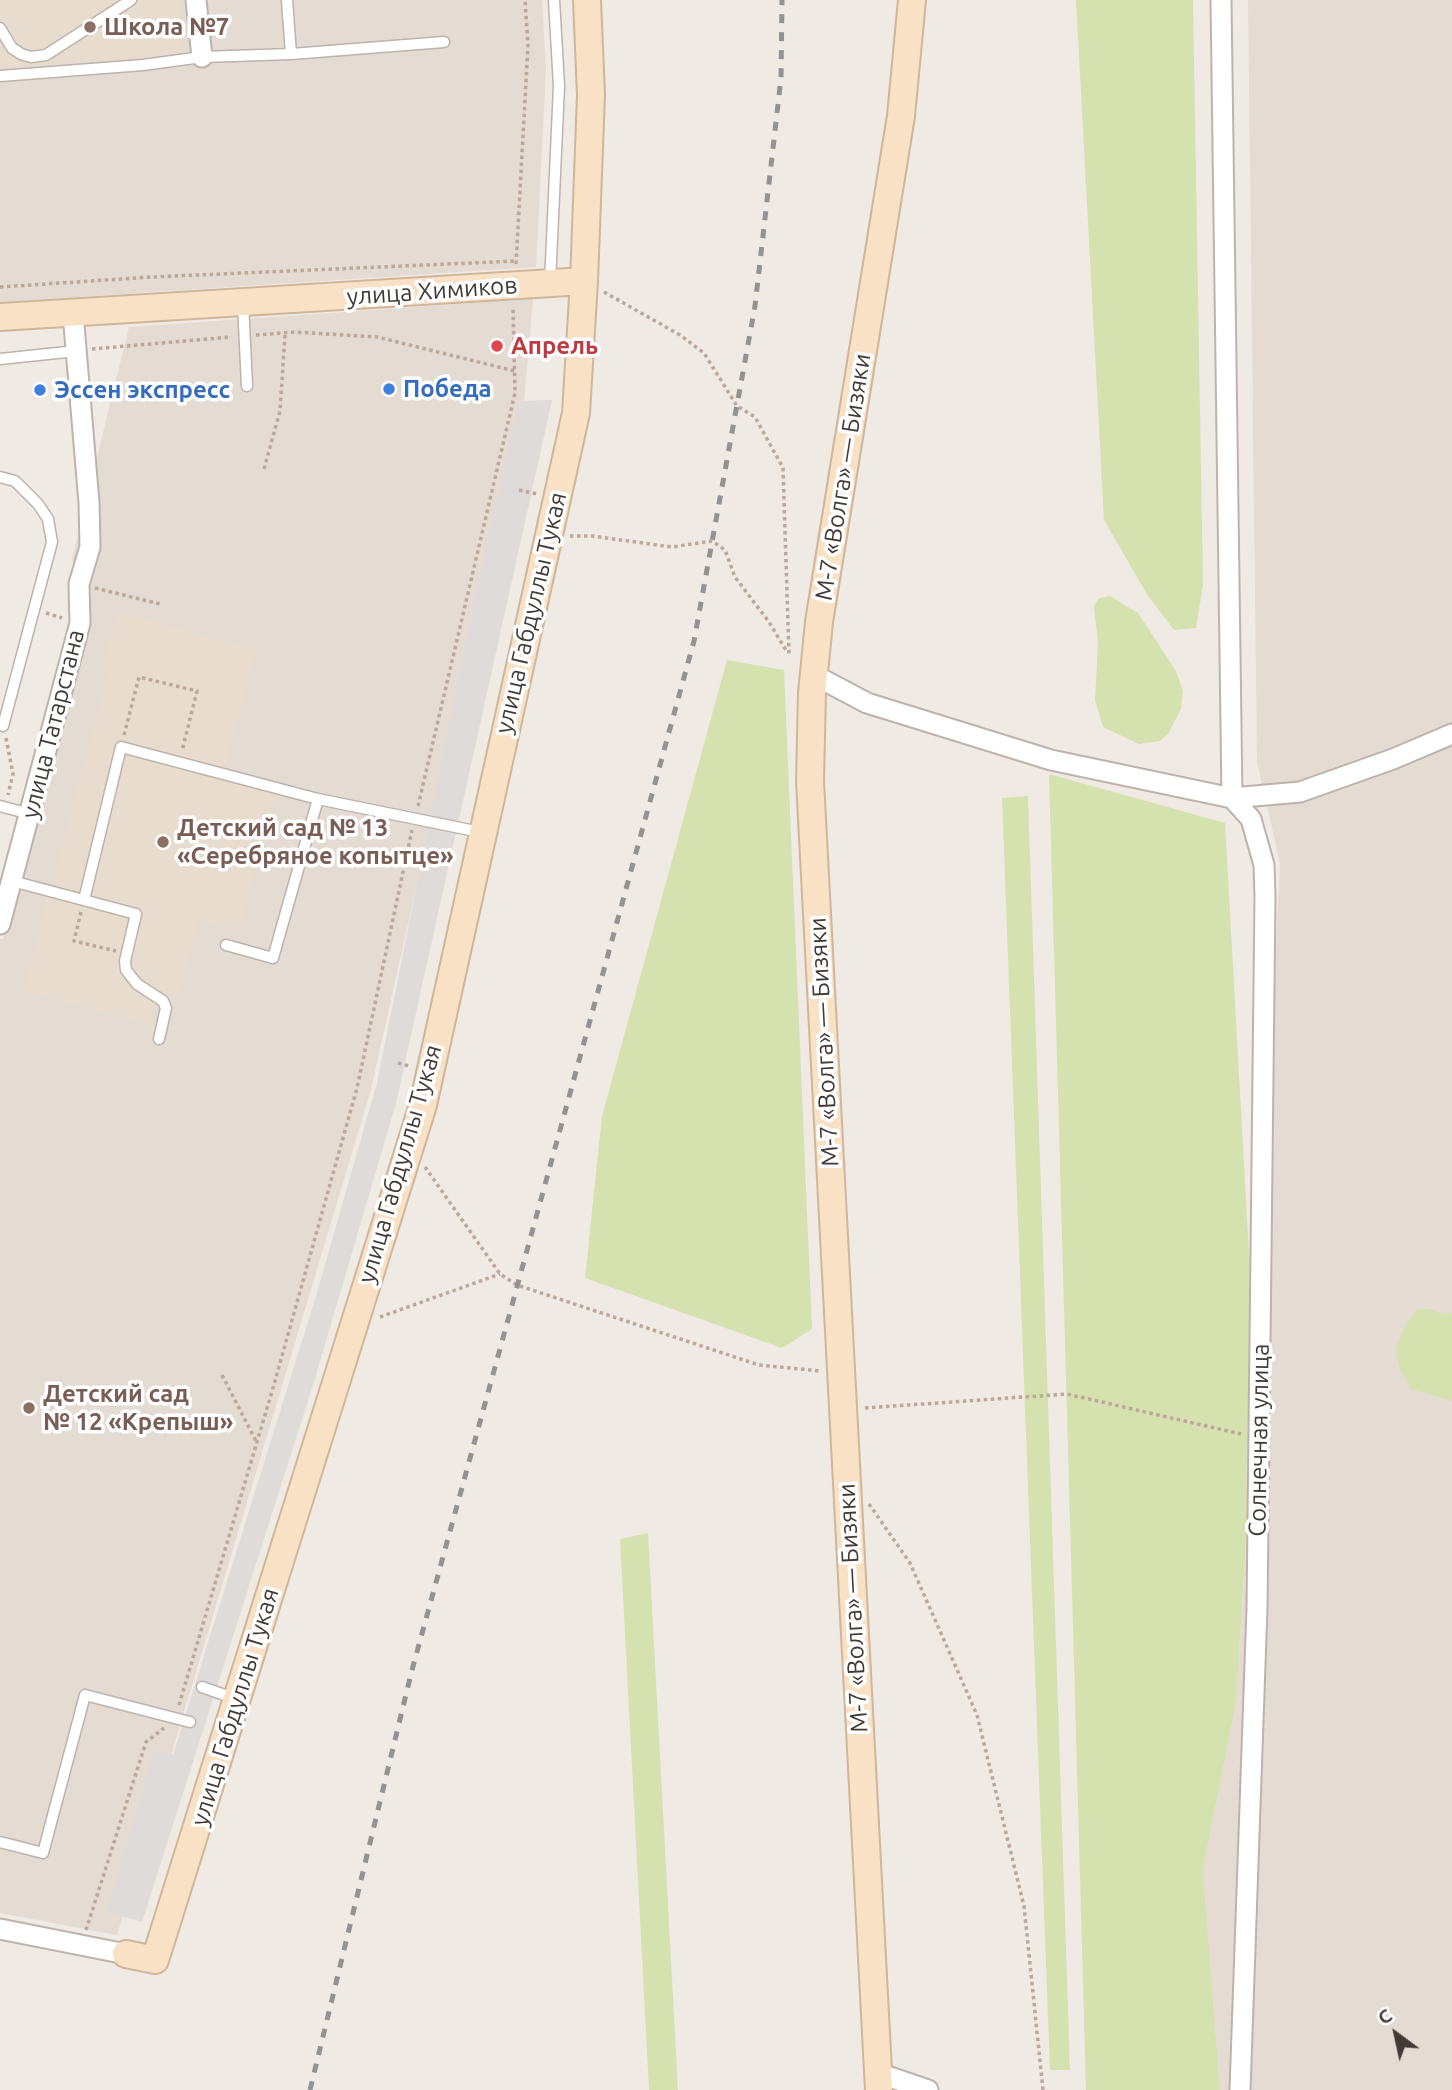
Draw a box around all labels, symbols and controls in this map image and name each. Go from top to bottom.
place label: Школа №7 [104,13,229,41]
marker: Школа №7 [82,19,98,35]
street label: улица Химиков [346,271,518,311]
place label: Апрель [511,332,598,360]
marker: Апрель [489,338,505,354]
street label: М-7 «Волга» — Бизяки [809,352,877,602]
place label: Победа [403,375,492,403]
place label: Эссен экспресс [54,376,230,404]
marker: Победа [381,381,397,397]
marker: Эссен экспресс [32,382,48,398]
street label: улица Габдуллы Тукая [489,489,573,737]
street label: улица Татарстана [16,627,90,821]
place label: Детский сад № 13 «Серебряное копытце» [177,814,454,870]
marker: Детский сад № 13 «Серебряное копытце» [155,834,171,850]
street label: М-7 «Волга» — Бизяки [803,917,845,1167]
street label: улица Габдуллы Тукая [352,1041,448,1287]
street label: Солнечная улица [1243,1343,1275,1537]
place label: Детский сад № 12 «Крепыш» [43,1380,233,1436]
marker: Детский сад № 12 «Крепыш» [21,1400,37,1416]
street label: М-7 «Волга» — Бизяки [832,1483,874,1733]
street label: улица Габдуллы Тукая [185,1585,285,1829]
north arrow [1361,1999,1431,2069]
text: С [1373,2004,1396,2029]

